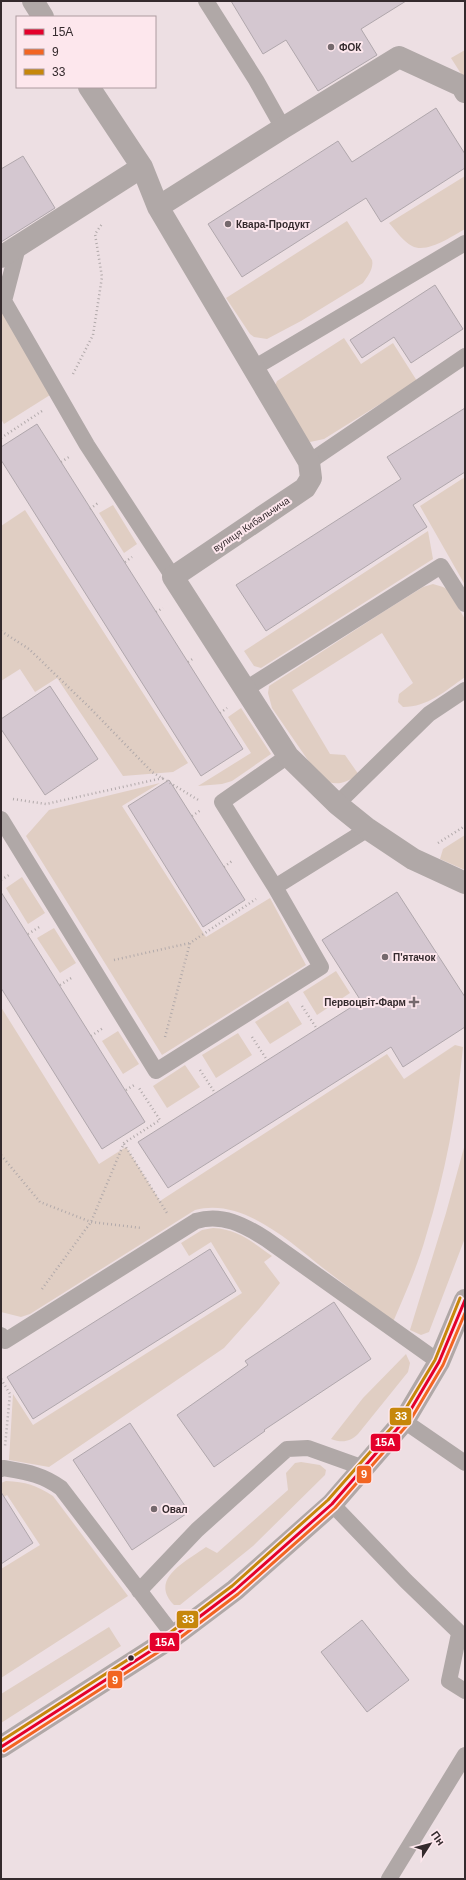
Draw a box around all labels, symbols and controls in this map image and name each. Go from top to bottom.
legend [16,16,156,88]
text: 15A [52,25,73,39]
marker: ФОК [326,42,336,52]
place label: ФОК [339,42,362,53]
text: 9 [52,45,59,59]
text: 33 [52,65,66,79]
marker: Квара-Продукт [223,219,233,229]
place label: Квара-Продукт [236,219,310,230]
street label: вулиця Кибальчича [211,495,292,554]
marker: П'ятачок [380,952,390,962]
place label: П'ятачок [393,952,437,963]
place label: Первоцвіт-Фарм [324,997,406,1008]
marker: Первоцвіт-Фарм [409,997,419,1007]
line badge: 33 [389,1407,412,1426]
text: 33 [395,1410,407,1422]
line badge: 15A [370,1433,401,1452]
text: 15A [375,1436,395,1448]
line badge: 9 [356,1465,372,1484]
text: 9 [361,1468,367,1480]
marker: Овал [149,1504,159,1514]
place label: Овал [162,1504,188,1515]
line badge: 33 [176,1610,199,1629]
text: 33 [182,1613,194,1625]
line badge: 15A [149,1632,180,1652]
text: 15A [155,1636,175,1648]
unlabelled marker [126,1653,136,1663]
line badge: 9 [107,1670,123,1689]
text: 9 [112,1674,118,1686]
north arrow [410,1824,450,1864]
text: Пн [429,1829,447,1848]

